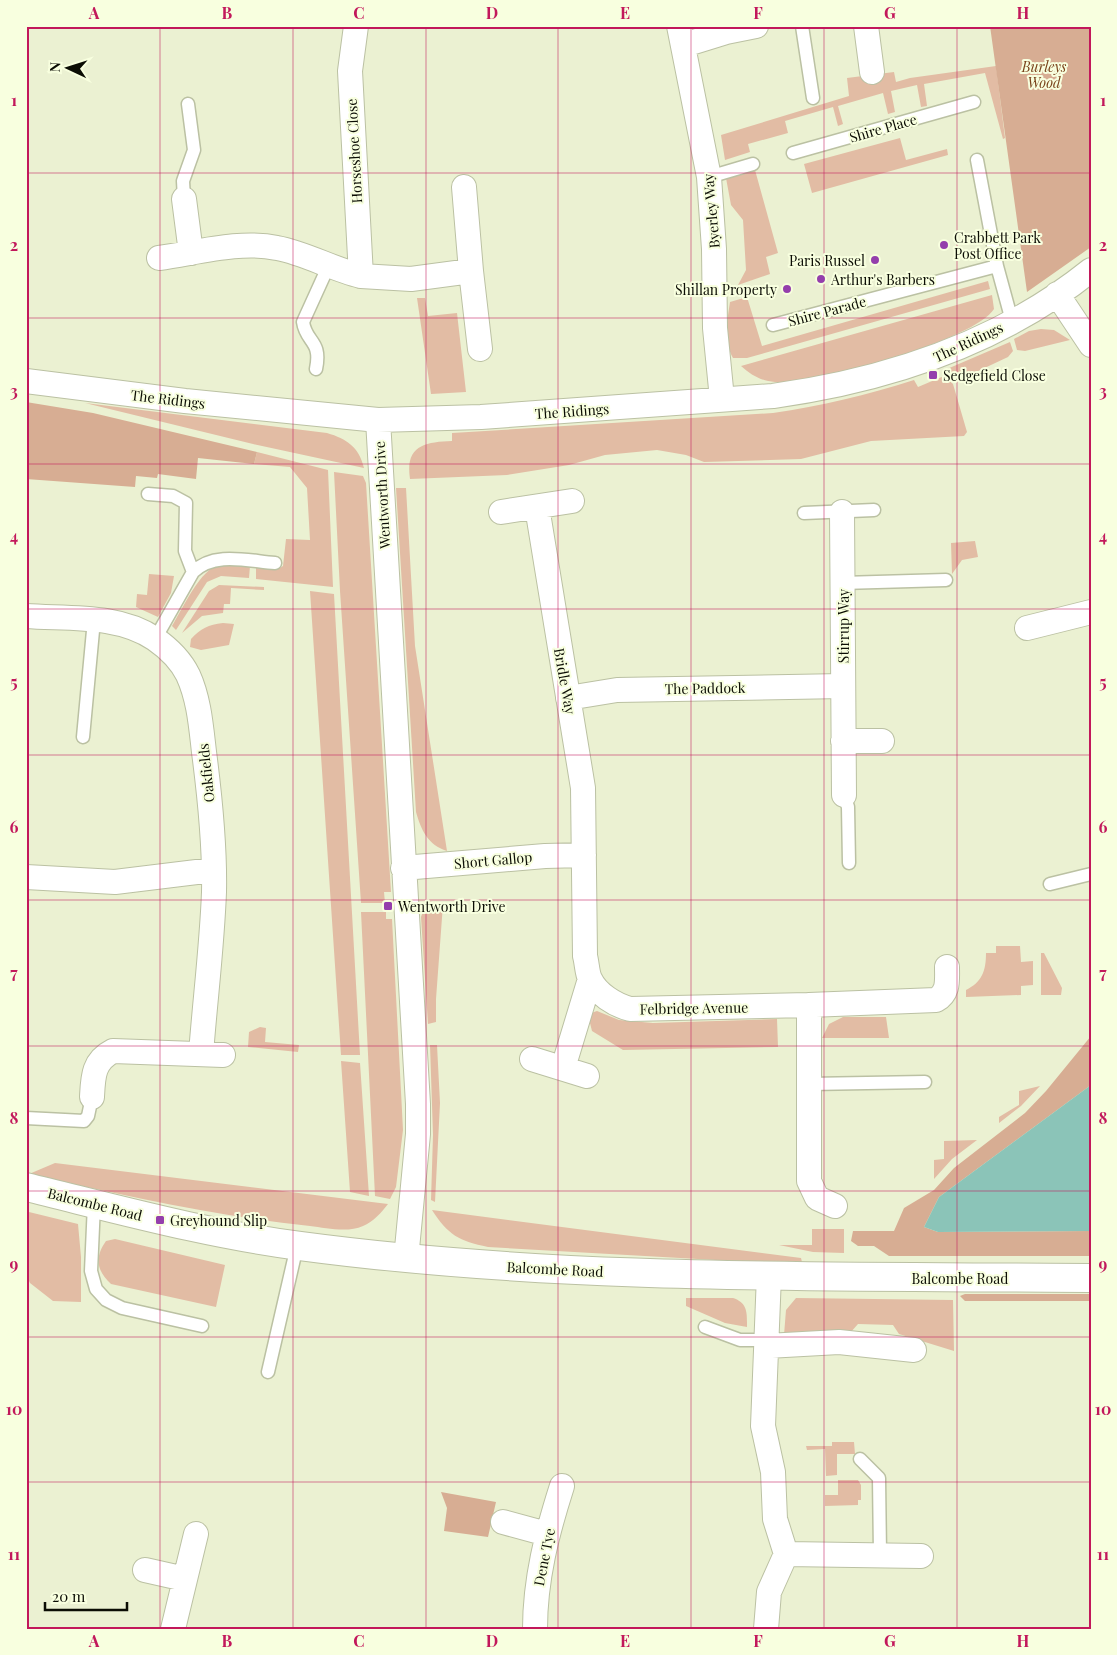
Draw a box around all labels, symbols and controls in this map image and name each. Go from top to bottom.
text: A [88,2,100,23]
text: B [222,2,233,23]
text: C [353,2,365,23]
text: D [486,2,498,23]
text: E [620,2,630,23]
text: F [753,2,763,23]
text: G [884,2,896,23]
text: H [1017,2,1030,23]
north arrow [42,42,92,92]
park label: Burleys Wood [1021,57,1067,92]
text: N [45,61,64,73]
text: 1 [11,89,17,110]
text: 1 [1100,89,1106,110]
street label: Horseshoe Close [342,98,366,204]
street label: Shire Place [847,109,919,147]
street label: Byerley Way [698,173,724,249]
place label: Crabbett Park Post Office [954,228,1041,263]
text: 2 [10,234,18,255]
text: 2 [1099,234,1107,255]
marker: Crabbett Park Post Office [938,239,950,251]
place label: Paris Russel [789,251,865,270]
marker: Paris Russel [869,254,881,266]
place label: Arthur's Barbers [830,270,935,289]
marker: Arthur's Barbers [815,273,827,285]
place label: Shillan Property [675,280,777,299]
marker: Shillan Property [781,283,793,295]
street label: Shire Parade [786,291,868,331]
street label: The Ridings [930,318,1006,366]
place label: Sedgefield Close [943,366,1046,385]
marker: Sedgefield Close [927,369,939,381]
text: 3 [10,380,18,401]
text: 3 [1099,380,1107,401]
street label: The Ridings [130,385,206,413]
street label: The Ridings [534,399,610,423]
street label: Wentworth Drive [370,441,394,550]
text: 4 [10,525,18,546]
text: 4 [1099,525,1107,546]
street label: Stirrup Way [834,589,853,663]
street label: Bridle Way [550,646,580,716]
text: 5 [10,671,18,692]
text: 5 [1099,671,1107,692]
street label: The Paddock [664,678,746,698]
street label: Oakfields [193,743,219,803]
text: 6 [10,816,19,837]
text: 6 [1099,816,1108,837]
street label: Short Gallop [453,847,533,873]
place label: Wentworth Drive [397,897,506,916]
marker: Wentworth Drive [382,900,394,912]
text: 7 [10,962,18,983]
text: 7 [1099,962,1107,983]
street label: Felbridge Avenue [640,998,748,1018]
text: 8 [10,1107,19,1128]
text: 8 [1099,1107,1108,1128]
street label: Balcombe Road [46,1183,144,1225]
place label: Greyhound Slip [170,1211,267,1230]
marker: Greyhound Slip [154,1214,166,1226]
text: 9 [10,1253,19,1274]
text: 9 [1099,1253,1108,1274]
street label: Balcombe Road [506,1257,604,1281]
street label: Balcombe Road [912,1269,1008,1288]
text: 10 [6,1398,22,1419]
text: 10 [1095,1398,1111,1419]
street label: Dene Tye [529,1526,559,1588]
text: 11 [8,1543,20,1564]
text: 11 [1097,1543,1109,1564]
scale bar [45,1580,128,1612]
text: 20 m [52,1586,86,1606]
text: A [88,1630,100,1651]
text: B [222,1630,233,1651]
text: C [353,1630,365,1651]
text: D [486,1630,498,1651]
text: E [620,1630,630,1651]
text: F [753,1630,763,1651]
text: G [884,1630,896,1651]
text: H [1017,1630,1030,1651]

